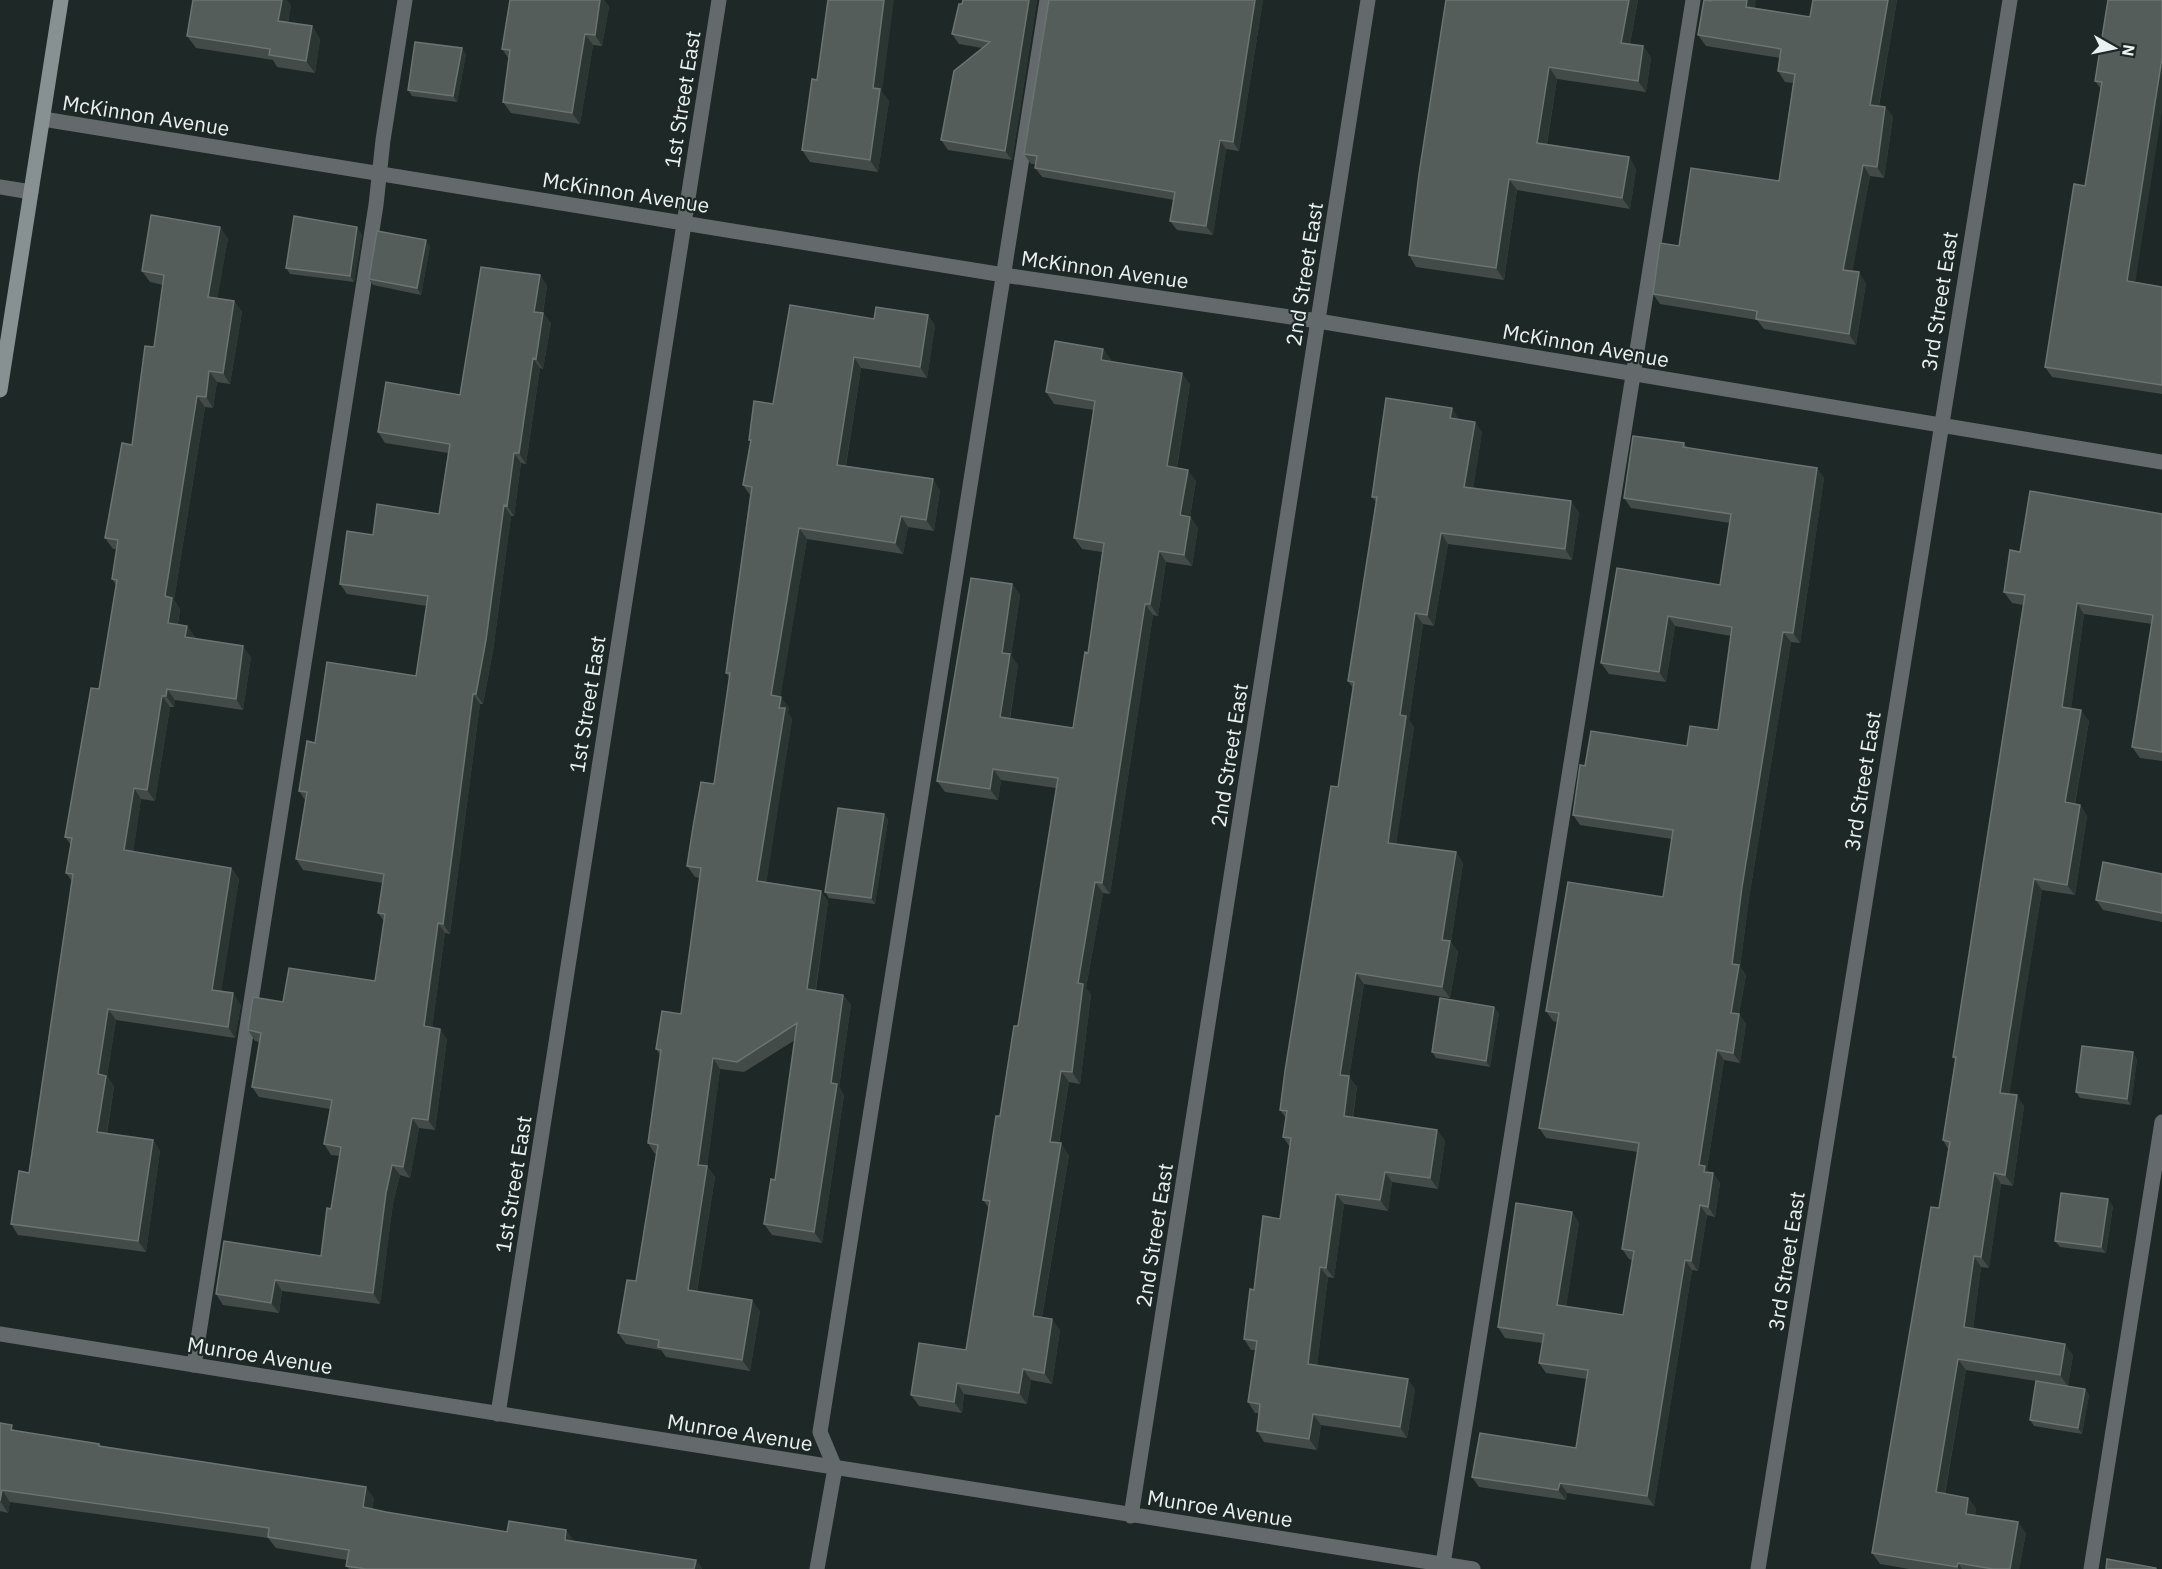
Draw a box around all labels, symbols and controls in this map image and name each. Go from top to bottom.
north arrow [2084,18,2144,78]
street label: 1st Street East [657,28,707,170]
text: N [2118,43,2140,58]
street label: McKinnon Avenue [60,88,232,142]
street label: McKinnon Avenue [540,165,712,219]
street label: 2nd Street East [1279,200,1329,348]
street label: 3rd Street East [1914,229,1964,373]
street label: McKinnon Avenue [1019,243,1191,295]
street label: McKinnon Avenue [1500,317,1672,373]
street label: 1st Street East [562,633,612,775]
street label: 2nd Street East [1204,681,1254,829]
street label: 3rd Street East [1837,709,1887,853]
street label: 1st Street East [488,1113,538,1255]
street label: 2nd Street East [1129,1161,1179,1309]
street label: 3rd Street East [1761,1189,1811,1333]
street label: Munroe Avenue [185,1330,335,1380]
street label: Munroe Avenue [665,1407,815,1457]
street label: Munroe Avenue [1145,1483,1295,1533]

